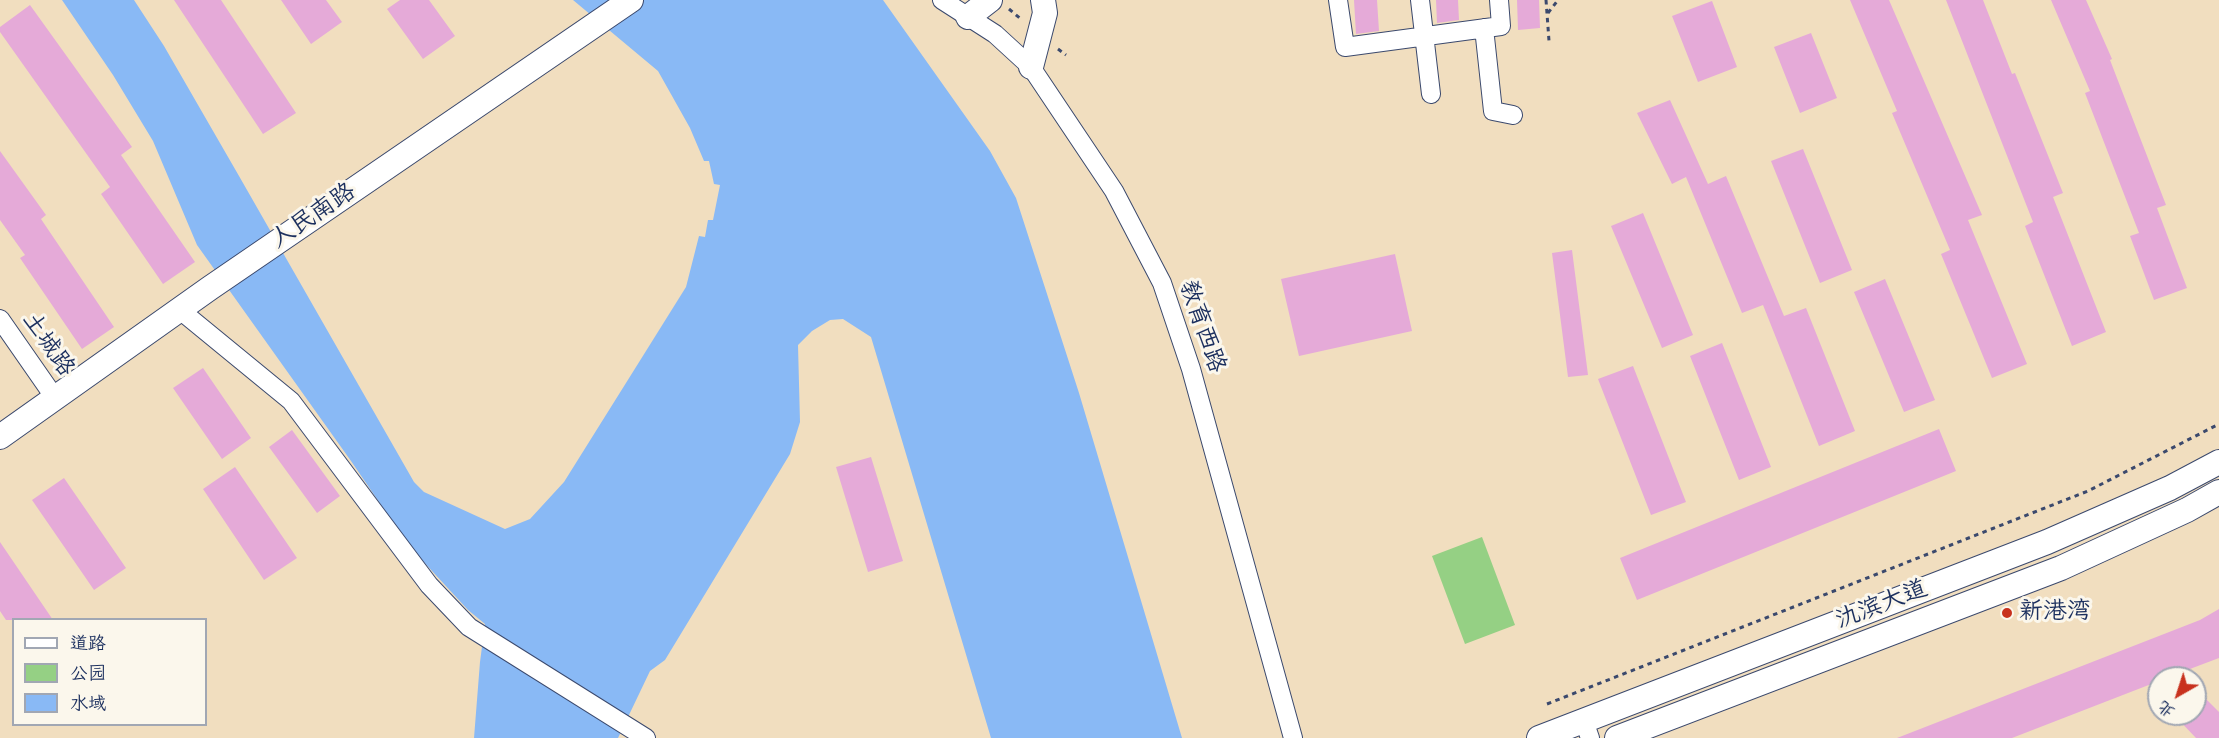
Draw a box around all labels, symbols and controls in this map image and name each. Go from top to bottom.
street label: 人民南路 [266,178,362,256]
street label: 教育西路 [1172,277,1230,377]
street label: 土城路 [15,307,79,383]
street label: 氿滨大道 [1832,575,1932,637]
place label: 新港湾 [2019,599,2091,627]
marker: 新港湾 [2000,606,2014,620]
legend [12,618,207,726]
text: 道路 [70,632,106,656]
text: 公园 [70,662,106,686]
north arrow [2147,666,2207,726]
text: 水域 [70,692,106,716]
text: 北 [2154,696,2179,722]

